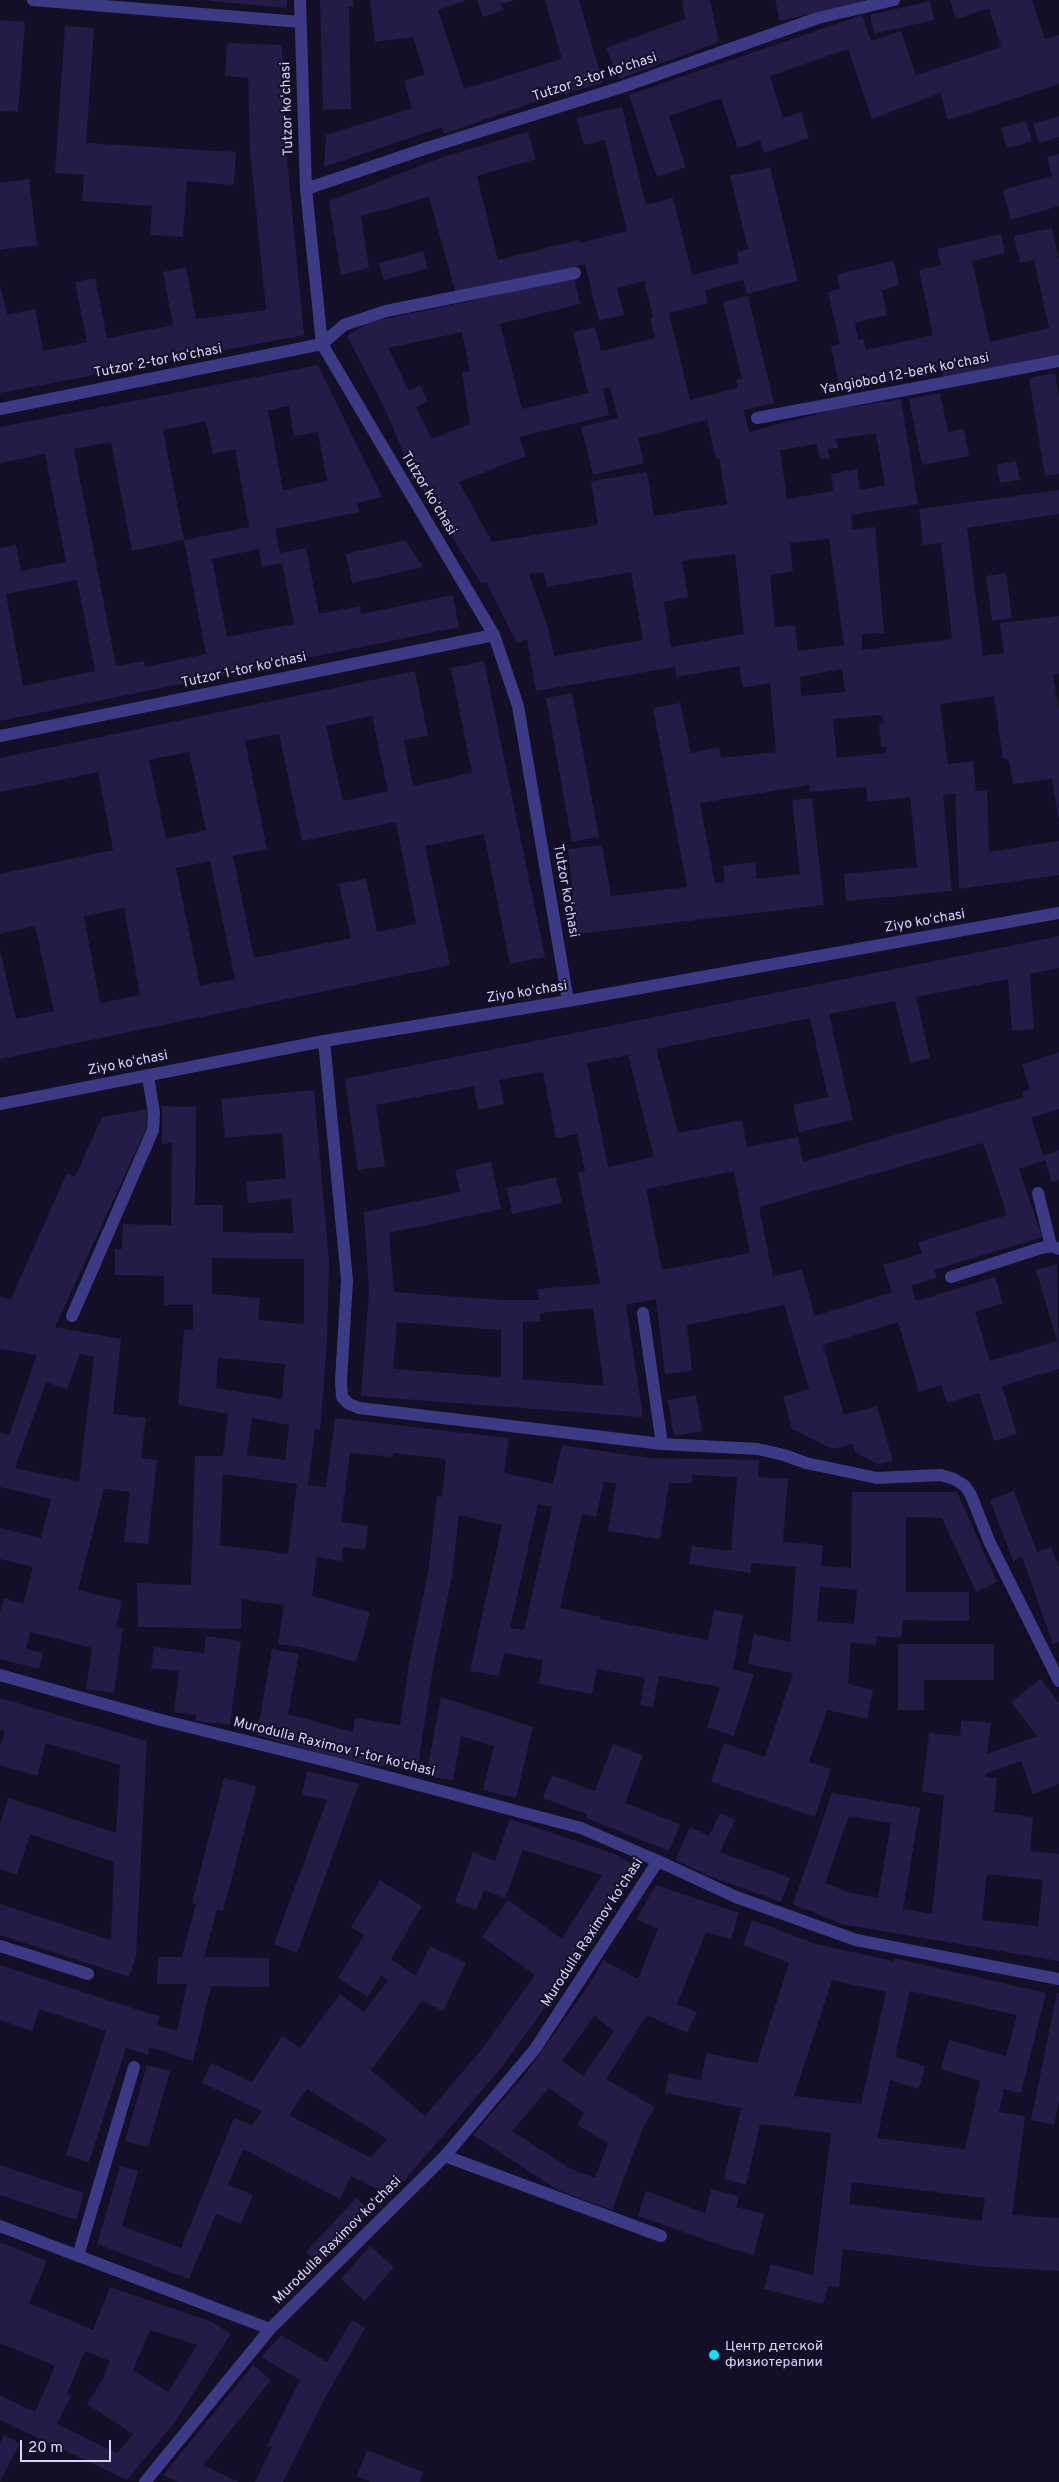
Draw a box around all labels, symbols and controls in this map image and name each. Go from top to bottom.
street label: Tutzor 3-tor koʻchasi [531,50,659,106]
street label: Tutzor koʻchasi [278,62,298,156]
street label: Tutzor 2-tor koʻchasi [93,341,223,383]
street label: Yangiobod 12-berk koʻchasi [819,350,991,400]
street label: Tutzor koʻchasi [396,449,460,539]
street label: Tutzor 1-tor koʻchasi [180,650,308,692]
street label: Tutzor koʻchasi [549,843,581,939]
street label: Ziyo koʻchasi [883,907,967,937]
street label: Ziyo koʻchasi [485,978,569,1008]
street label: Ziyo koʻchasi [86,1048,170,1080]
street label: Murodulla Raximov 1-tor koʻchasi [231,1715,437,1781]
street label: Murodulla Raximov koʻchasi [538,1855,648,2011]
street label: Murodulla Raximov koʻchasi [270,2173,406,2309]
place label: Центр детской физиотерапии [725,2339,823,2372]
marker: Центр детской физиотерапии [707,2348,721,2362]
scale bar [22,2430,114,2462]
text: 20 m [28,2439,63,2458]

